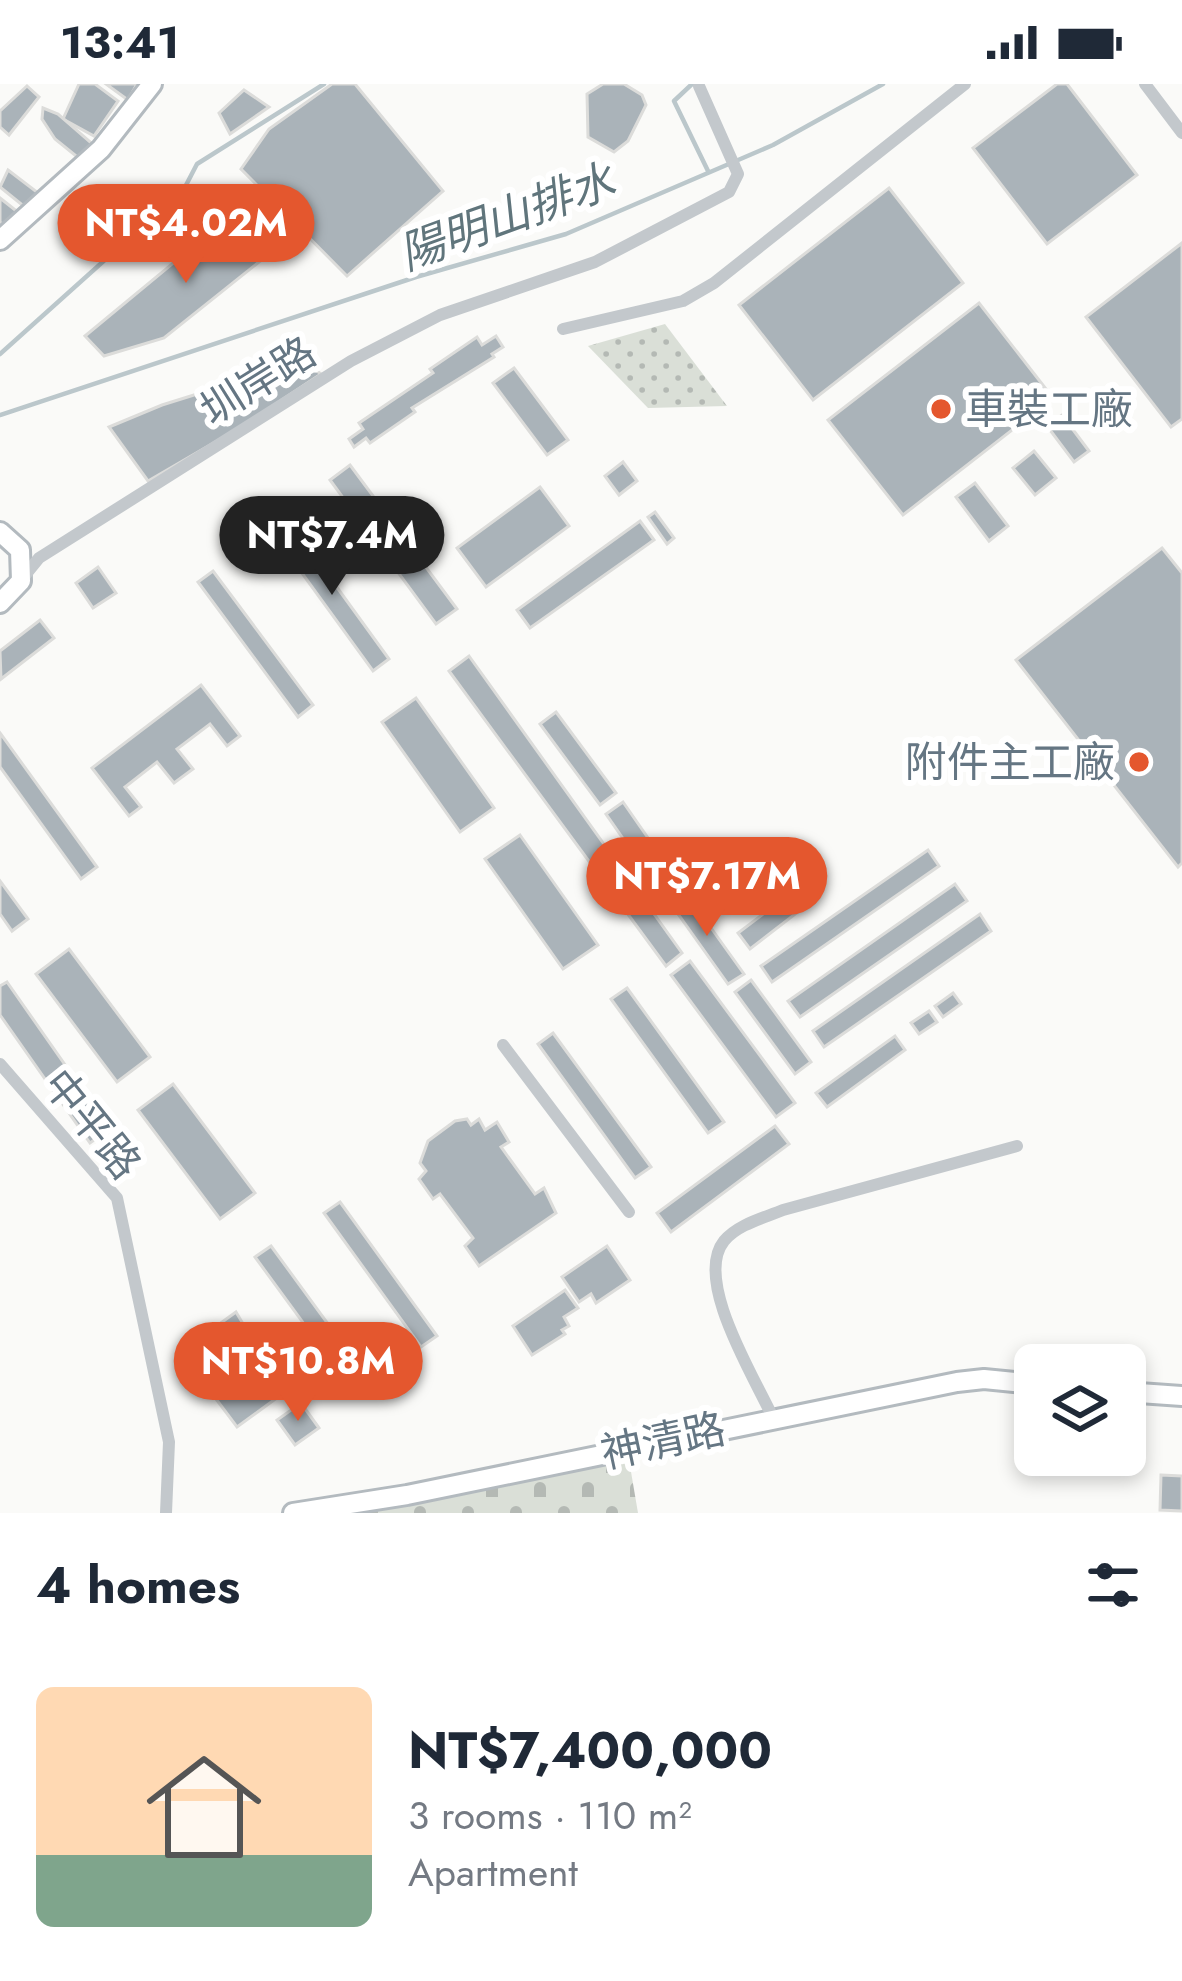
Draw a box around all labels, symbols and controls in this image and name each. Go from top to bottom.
text: 13:41 [60,10,180,75]
water label: 陽明山排水 [390,147,626,286]
pin: NT$4.02M [62,184,310,286]
text: NT$4.02M [84,194,288,251]
street label: 圳岸路 [188,322,328,440]
place label: 車裝工廠 [965,379,1133,440]
marker: 車裝工廠 [928,396,954,422]
pin: NT$7.4M [221,496,443,598]
text: NT$7.4M [246,506,418,563]
place label: 附件主工廠 [905,732,1115,793]
marker: 附件主工廠 [1126,749,1152,775]
pin: NT$7.17M [583,837,831,939]
text: NT$7.17M [613,847,801,904]
street label: 中平路 [29,1056,155,1192]
pin: NT$10.8M [174,1322,422,1424]
text: NT$10.8M [201,1332,395,1389]
map controls [1014,1344,1146,1476]
button: layers [1014,1344,1146,1476]
street label: 神清路 [595,1398,731,1484]
text: 4 homes [36,1548,240,1622]
icon: filters [1080,1552,1146,1618]
text: NT$7,400,000 [408,1713,772,1787]
icon: home [132,1735,276,1879]
text: 3 rooms · 110 m² [408,1787,692,1844]
text: Apartment [408,1844,578,1901]

